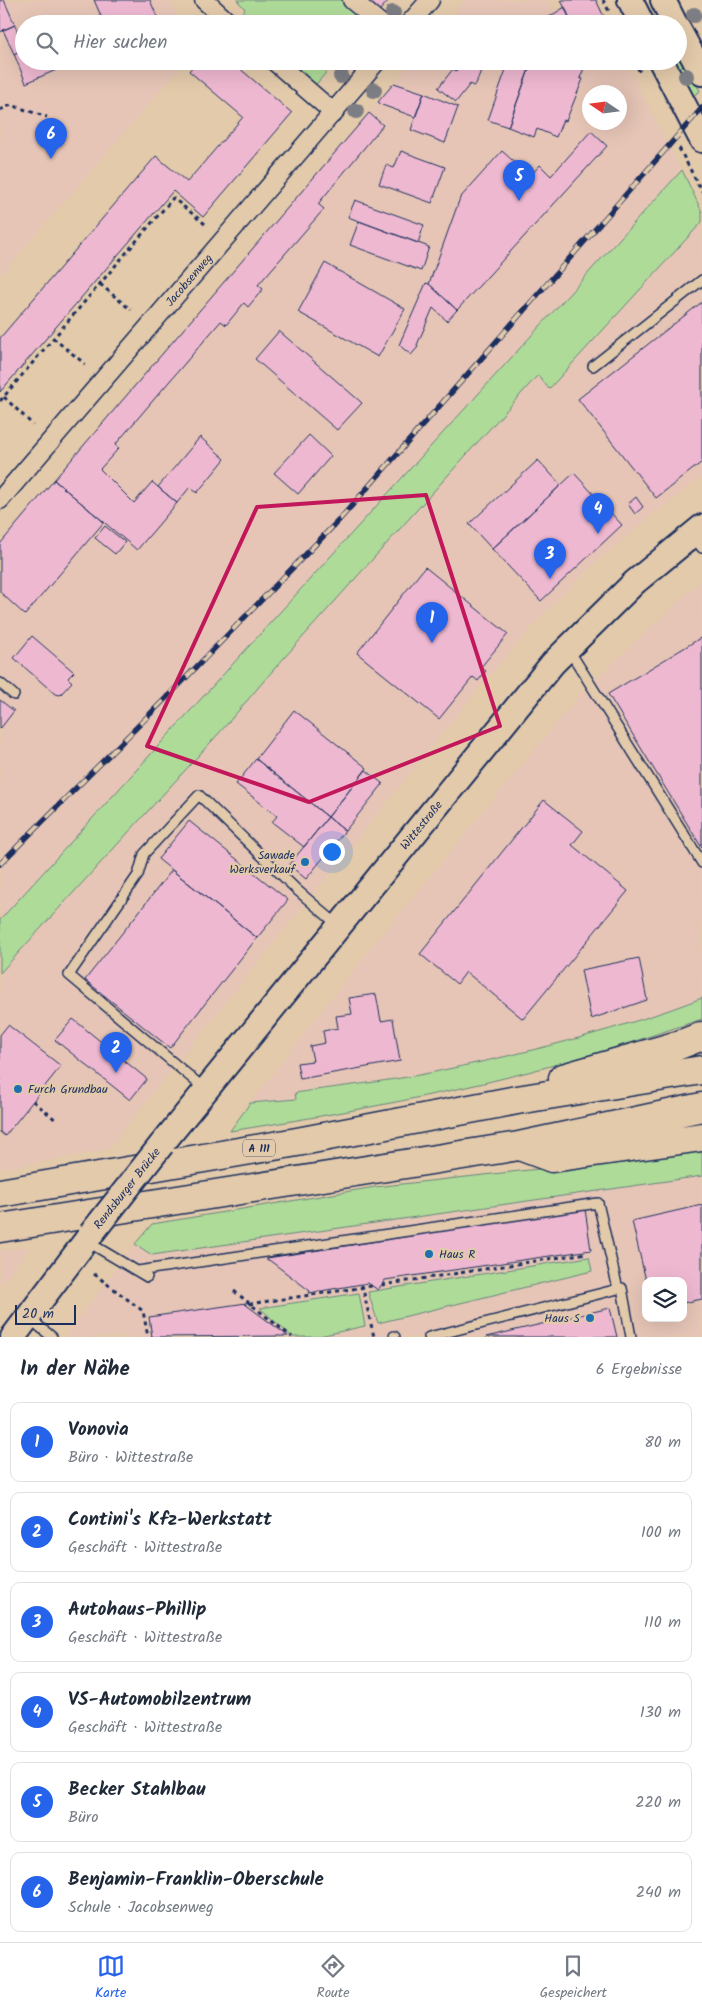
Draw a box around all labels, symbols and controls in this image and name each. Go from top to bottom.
search box [15,15,687,70]
text: Hier suchen [73,28,167,58]
icon: search [33,29,61,57]
north arrow [582,85,627,130]
pin: 6 [35,118,67,159]
pin: 5 [503,160,535,201]
street label: Jacobsenweg [161,249,218,311]
pin: 4 [582,493,614,534]
pin: 3 [534,538,566,579]
pin: 1 [416,602,448,643]
street label: Wittestraße [396,796,448,854]
your location [319,839,345,865]
place label: Sawade Werksverkauf [230,846,296,879]
marker: Sawade Werksverkauf [299,856,311,868]
pin: 2 [100,1032,132,1073]
place label: Furch Grundbau [28,1080,108,1099]
marker: Furch Grundbau [12,1083,24,1095]
road number: A 111 [243,1140,275,1156]
street label: Rendsburger Brücke [89,1143,166,1234]
place label: Haus R [439,1245,475,1264]
marker: Haus R [423,1248,435,1260]
map controls [642,1277,687,1322]
button: layers [642,1277,687,1322]
scale bar [15,1302,76,1325]
text: 20 m [22,1303,54,1325]
place label: Haus S [544,1309,581,1328]
marker: Haus S [584,1312,596,1324]
text: In der Nähe [20,1353,130,1386]
text: 6 Ergebnisse [596,1357,682,1382]
text: Vonovia [68,1415,129,1445]
text: 1 [35,1430,39,1455]
text: 80 m [644,1430,681,1455]
text: Büro · Wittestraße [68,1445,193,1470]
text: Contini's Kfz-Werkstatt [68,1505,272,1535]
text: 2 [32,1520,42,1545]
text: 100 m [641,1520,681,1545]
text: Geschäft · Wittestraße [68,1535,222,1560]
text: Autohaus-Phillip [68,1595,206,1625]
text: 3 [33,1610,41,1635]
text: 110 m [644,1610,681,1635]
text: Geschäft · Wittestraße [68,1625,222,1650]
text: VS-Automobilzentrum [68,1685,251,1715]
text: 4 [33,1700,41,1725]
text: 130 m [640,1700,681,1725]
text: Geschäft · Wittestraße [68,1715,222,1740]
text: Becker Stahlbau [68,1775,205,1805]
text: 5 [33,1790,41,1815]
text: 220 m [635,1790,681,1815]
text: Büro [68,1805,98,1830]
text: Benjamin-Franklin-Oberschule [68,1865,324,1895]
text: 6 [33,1880,41,1905]
text: 240 m [636,1880,681,1905]
text: Schule · Jacobsenweg [68,1895,214,1920]
tab: Karte [95,1952,126,2004]
tab: Route [316,1952,349,2004]
tab: Gespeichert [540,1952,607,2004]

